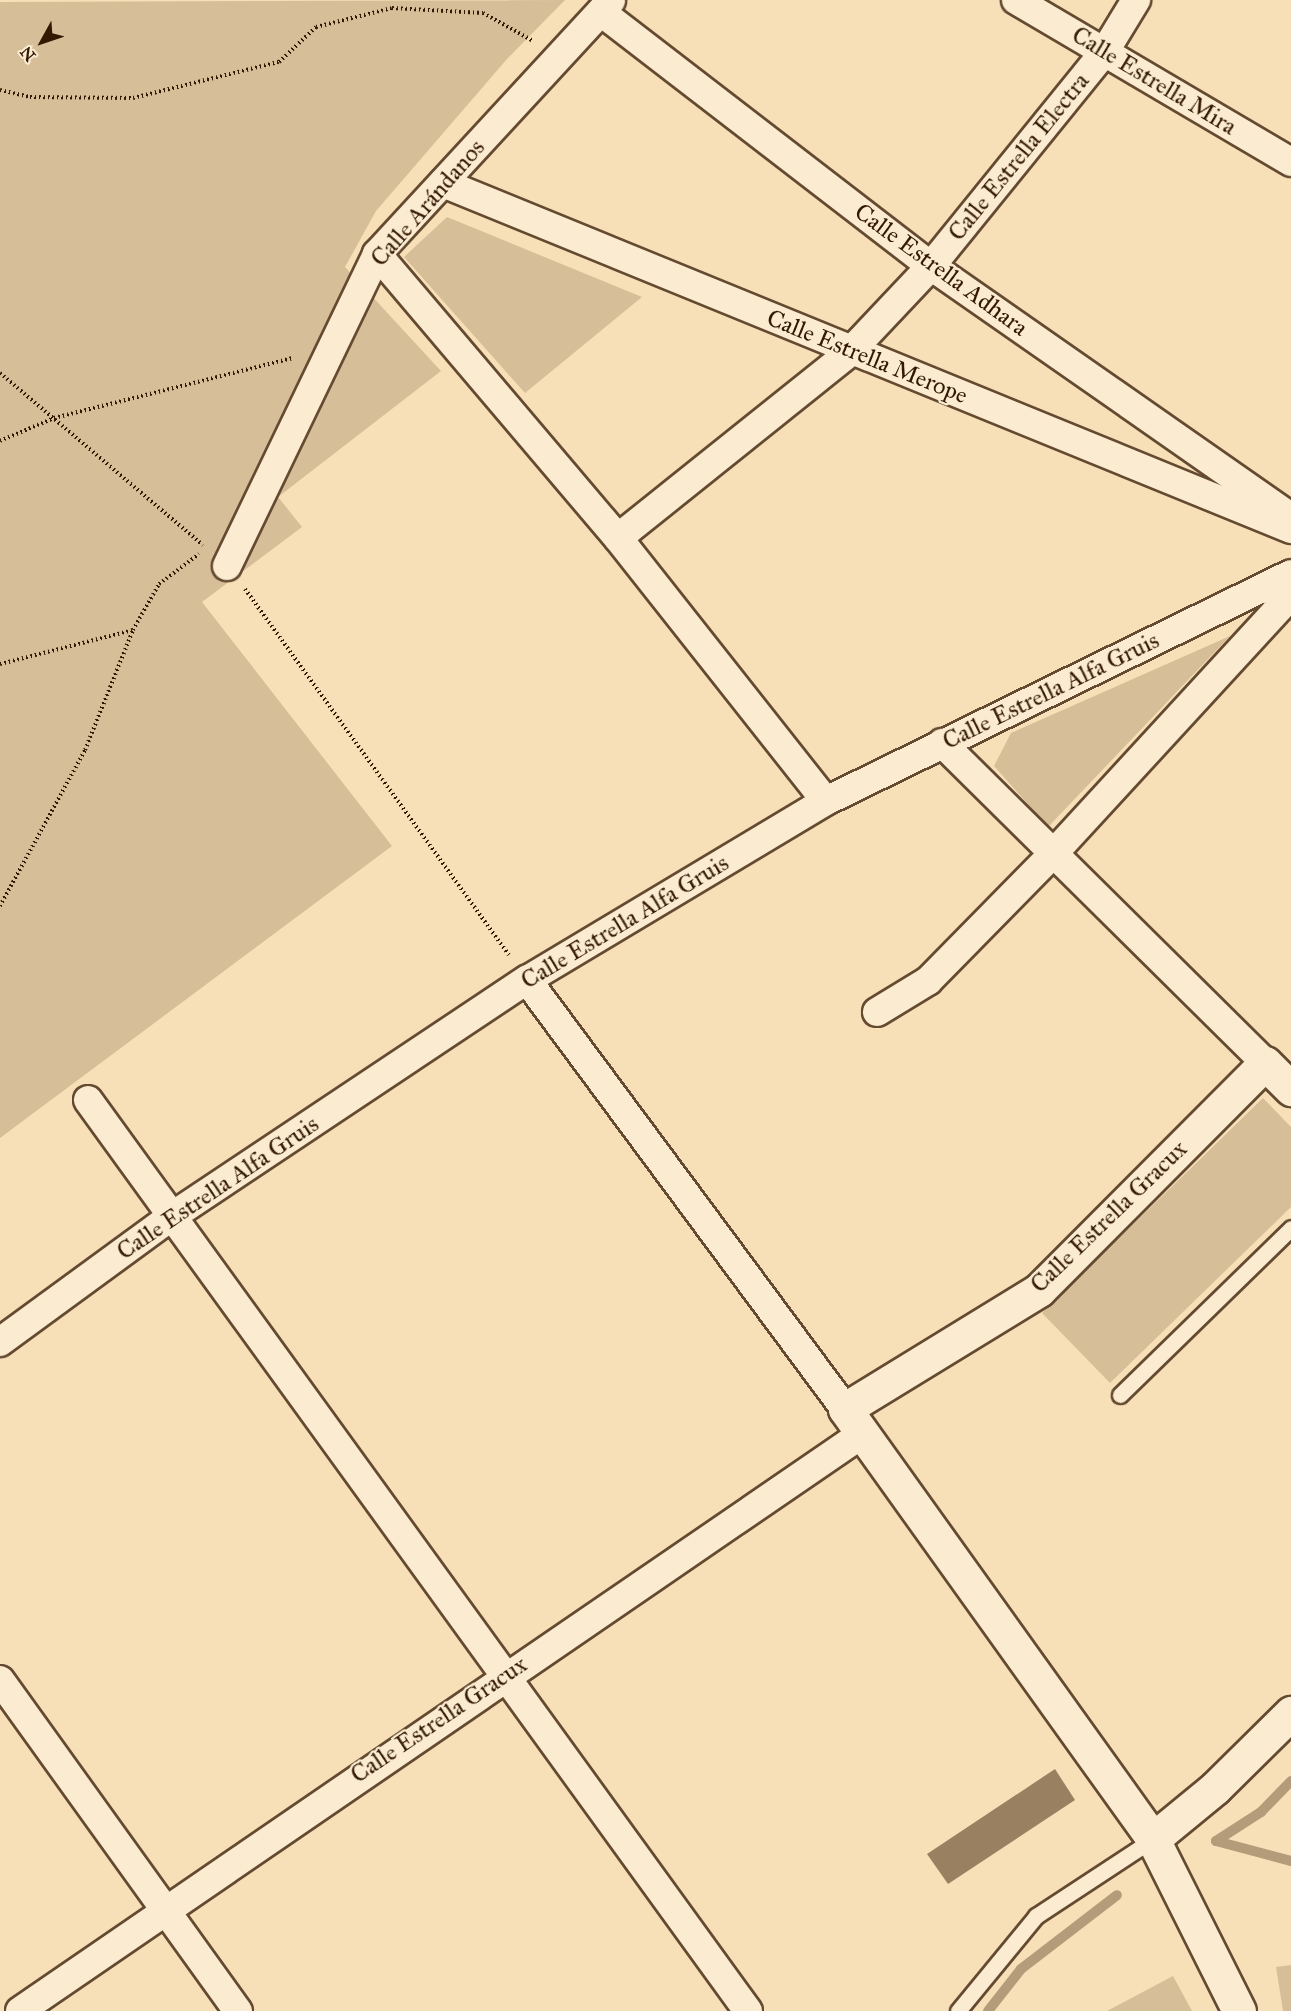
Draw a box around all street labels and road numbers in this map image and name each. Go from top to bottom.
street label: Calle Estrella Mira [1067,21,1241,141]
street label: Calle Estrella Electra [943,67,1095,247]
street label: Calle Arándanos [365,134,491,272]
street label: Calle Estrella Adhara [849,198,1033,342]
street label: Calle Estrella Merope [762,304,972,410]
street label: Calle Estrella Alfa Gruis [938,626,1164,756]
street label: Calle Estrella Alfa Gruis [516,849,734,995]
street label: Calle Estrella Alfa Gruis [112,1110,324,1266]
street label: Calle Estrella Gracux [1025,1135,1193,1299]
street label: Calle Estrella Gracux [345,1650,533,1790]

